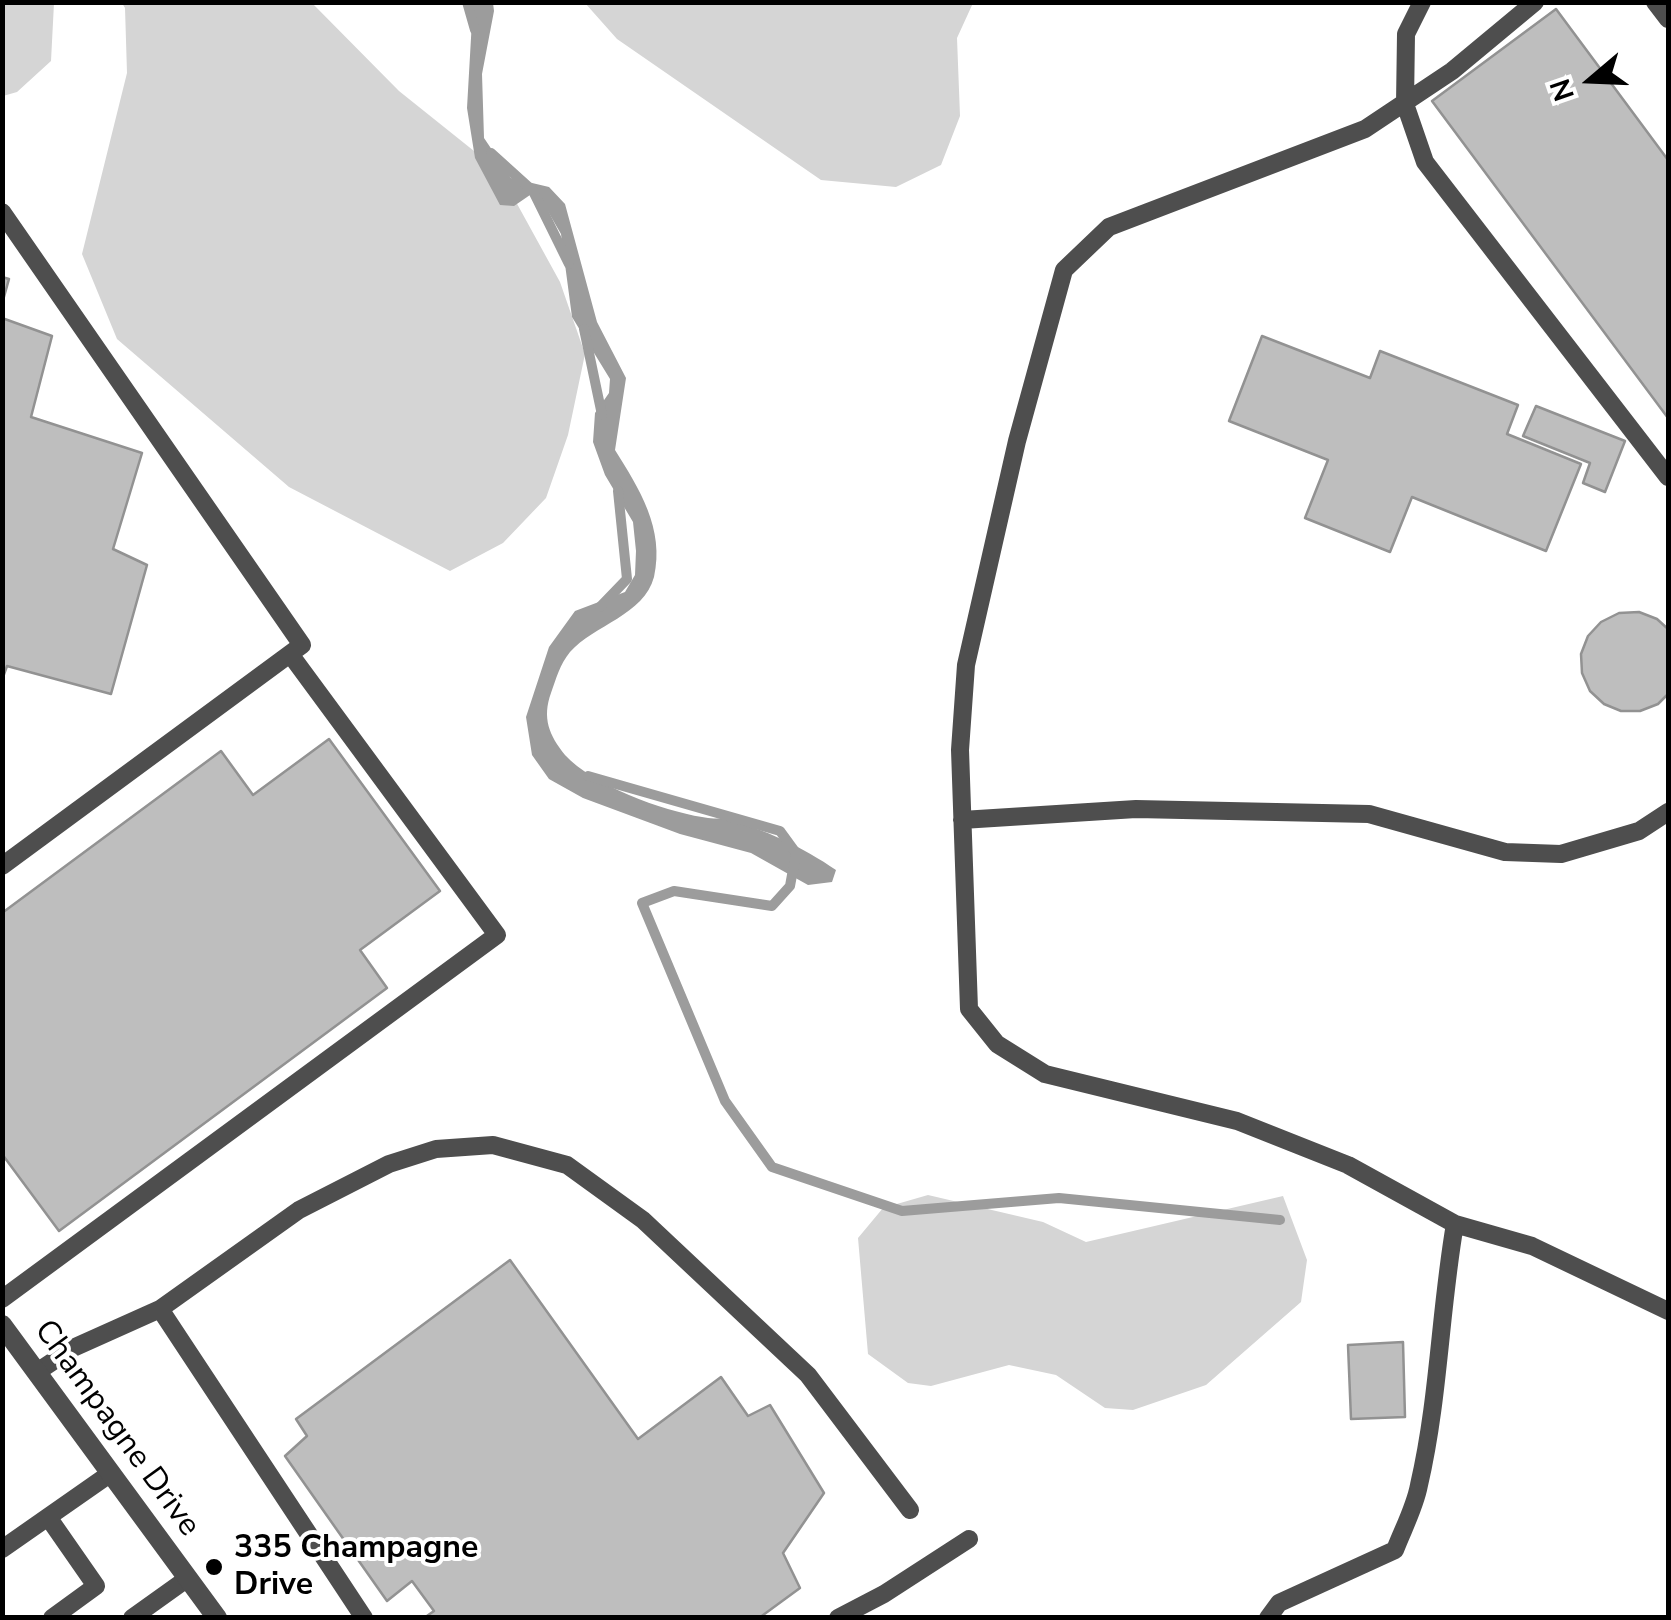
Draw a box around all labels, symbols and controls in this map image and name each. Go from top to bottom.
north arrow [1541,30,1641,130]
text: N [1541,74,1584,106]
street label: Champagne Drive [25,1313,207,1545]
place label: 335 Champagne Drive [234,1530,478,1605]
marker: 335 Champagne Drive [203,1556,225,1578]

